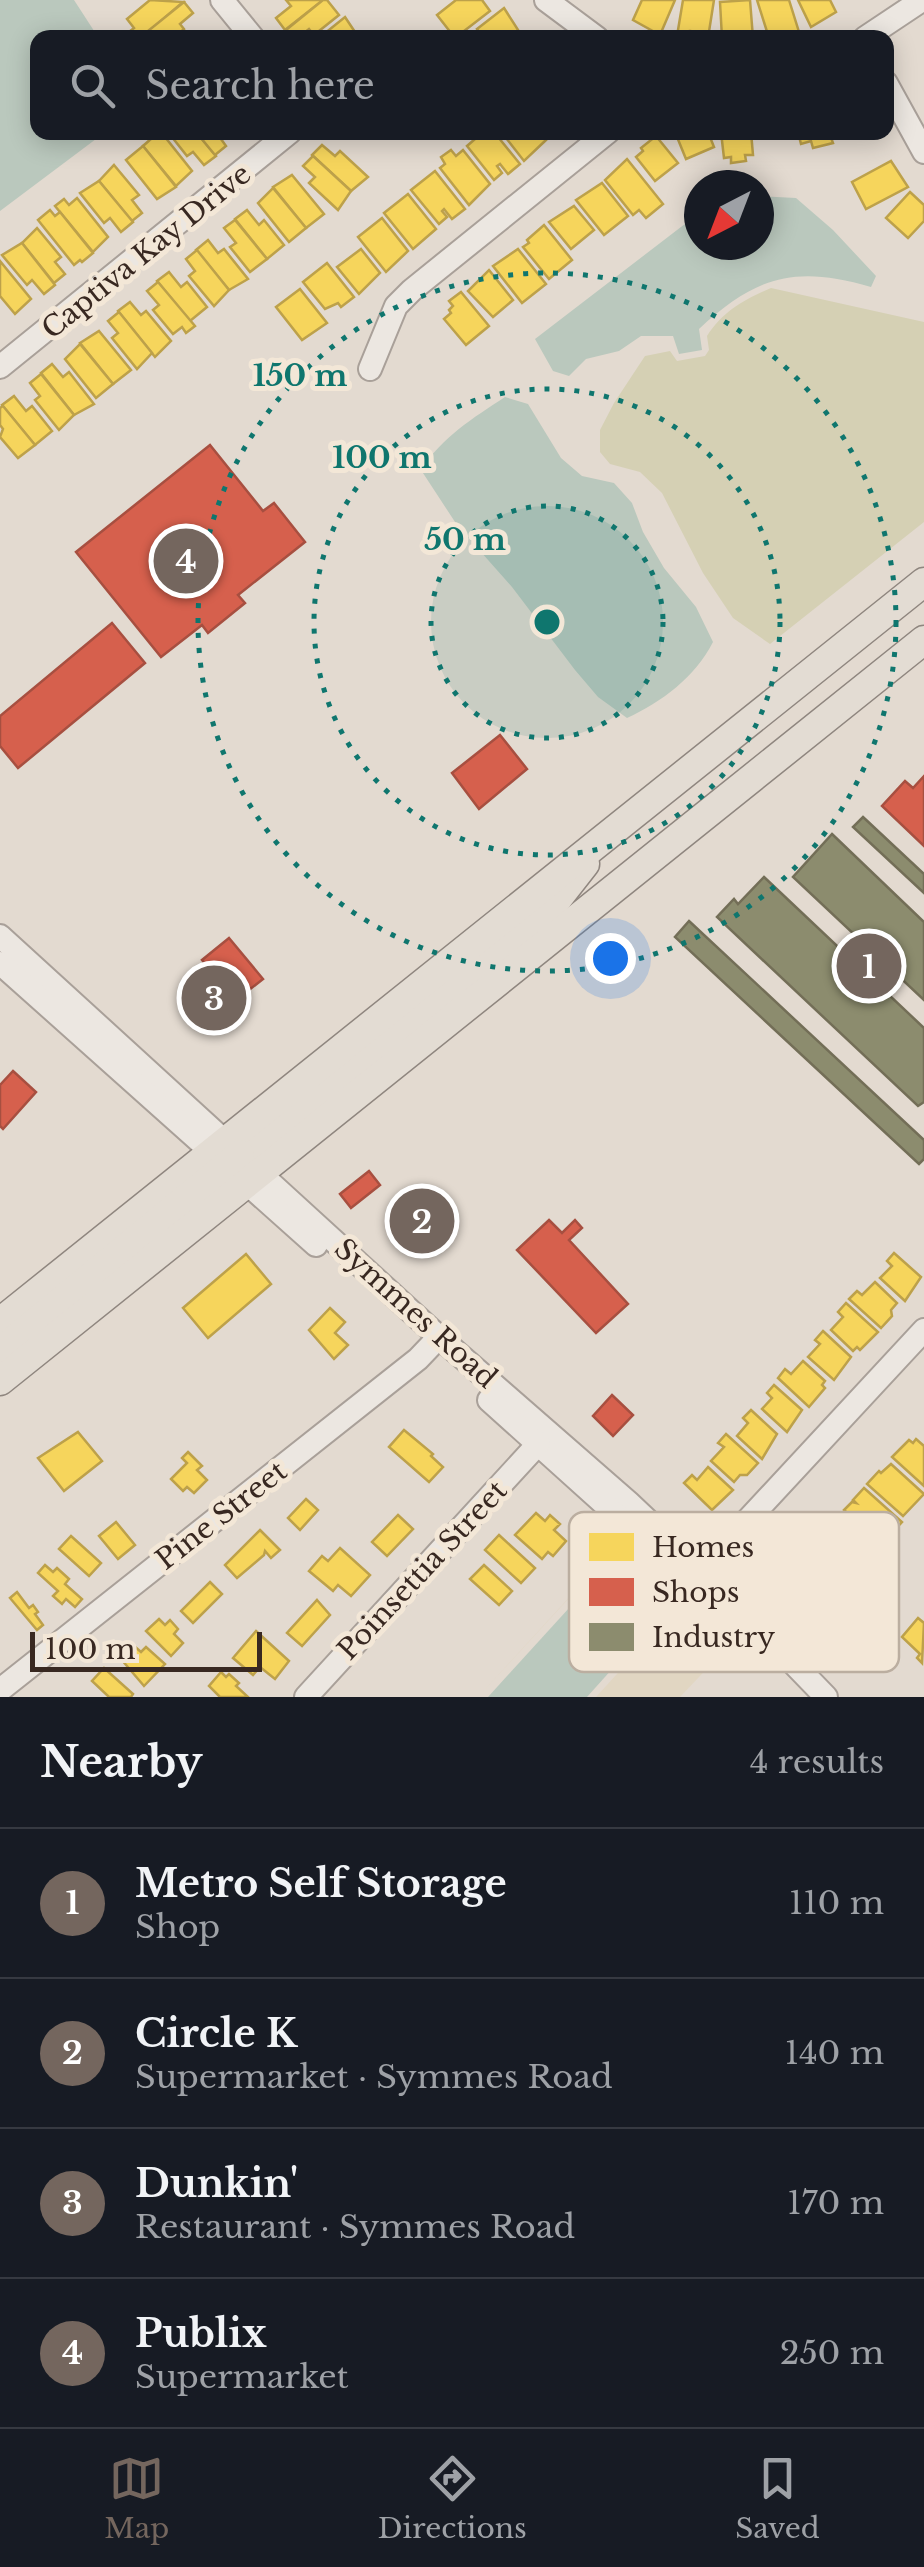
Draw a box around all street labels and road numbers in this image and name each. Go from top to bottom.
street label: Captiva Kay Drive [35,156,258,346]
street label: Symmes Road [327,1231,504,1396]
street label: Pine Street [149,1453,294,1577]
street label: Poinsettia Street [330,1473,515,1667]

